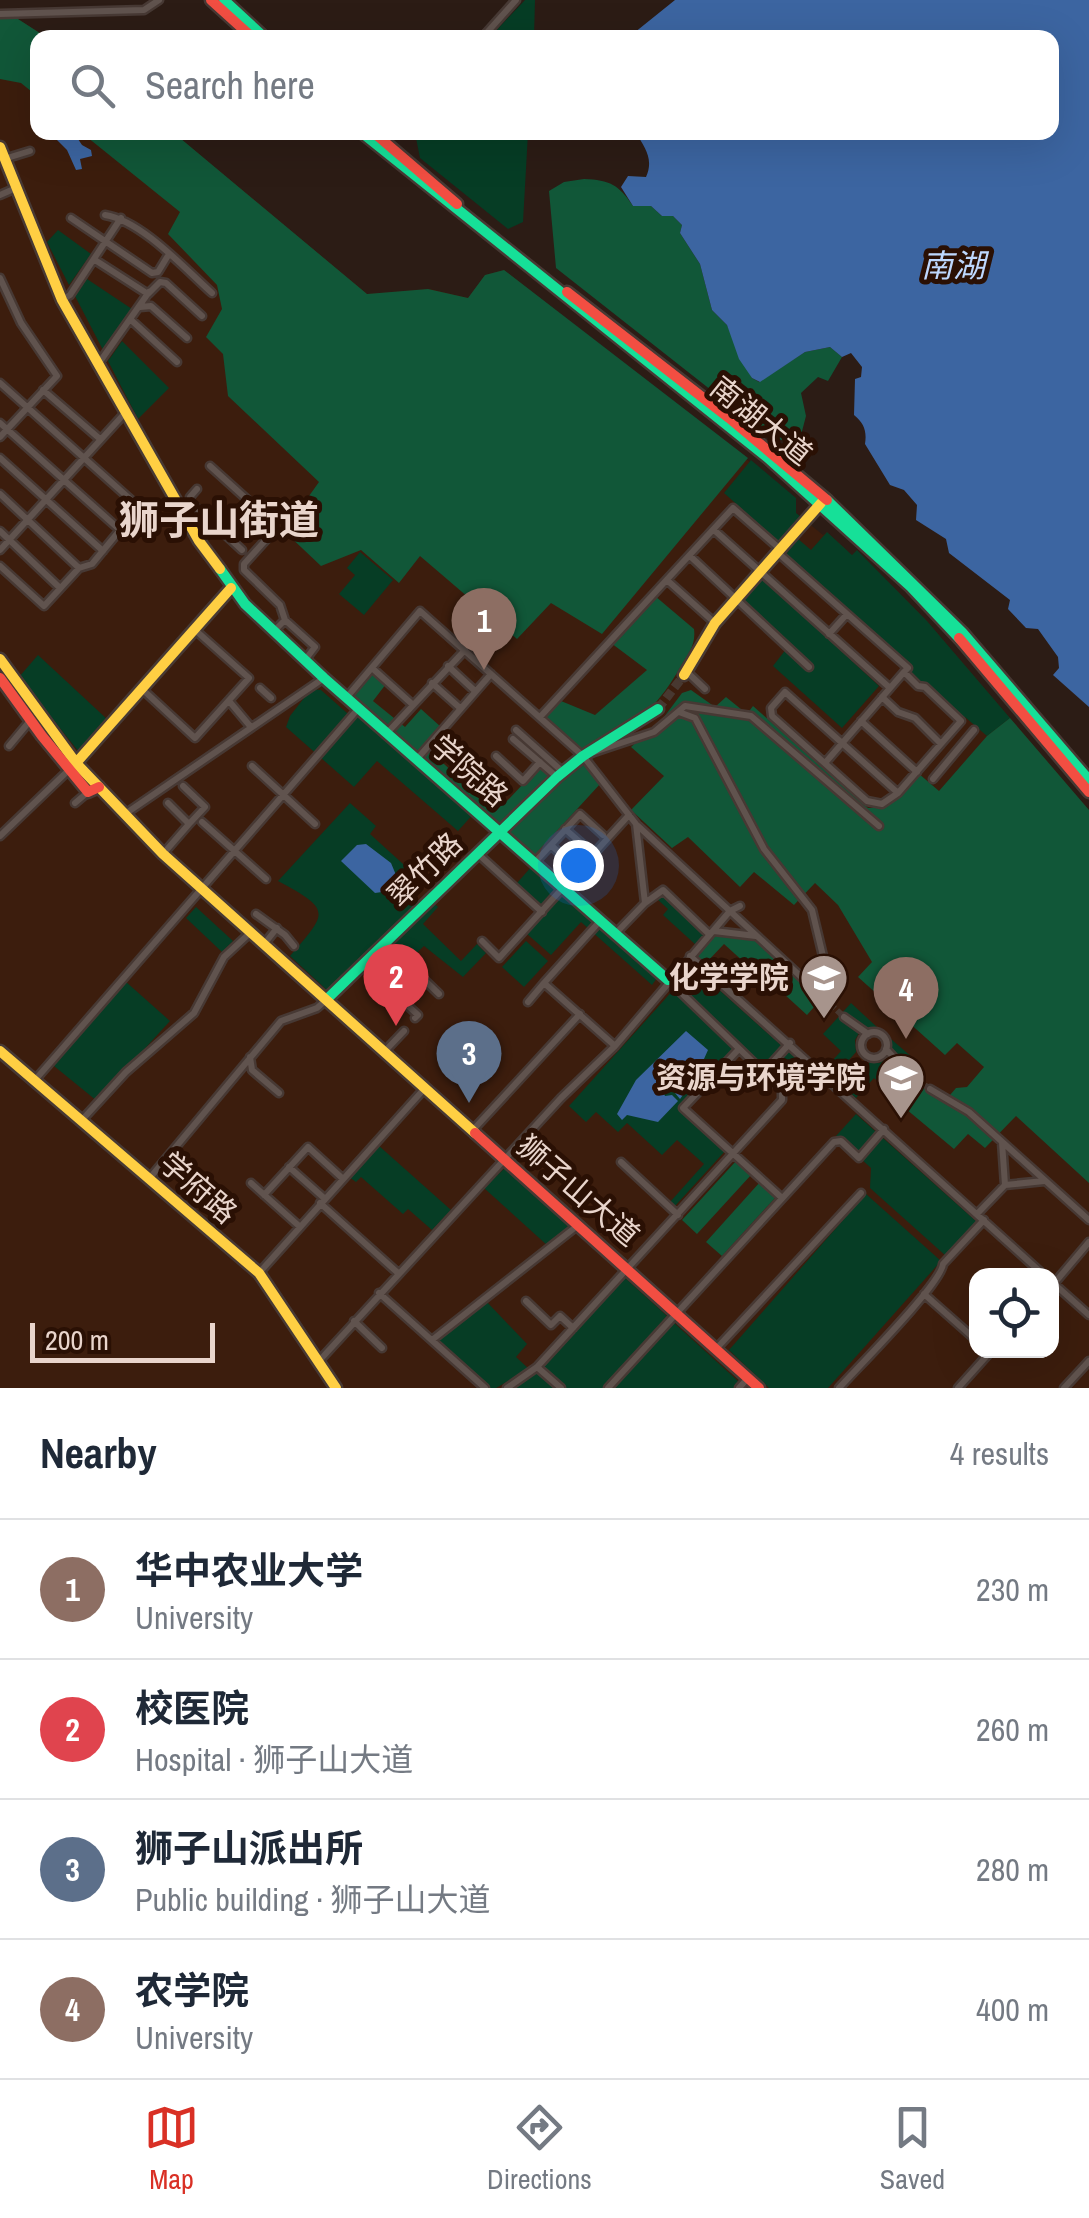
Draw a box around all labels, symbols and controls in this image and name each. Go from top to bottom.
search box [30,30,1059,140]
icon: search [65,58,120,113]
text: Search here [145,60,315,111]
water label: 南湖 [921,244,990,287]
street label: 南湖大道 [702,367,821,474]
district label: 狮子山街道 [119,493,319,546]
pin: 1 [452,588,516,670]
street label: 学院路 [423,726,517,815]
street label: 翠竹路 [378,823,470,915]
your location [553,840,604,891]
pin: 2 [364,944,428,1026]
school or university icon: 化学学院 [798,952,850,1020]
pin: 4 [874,956,938,1039]
place label: 化学学院 [669,957,789,997]
pin: 3 [436,1020,502,1103]
school or university icon: 资源与环境学院 [875,1052,927,1120]
place label: 资源与环境学院 [656,1057,866,1097]
street label: 狮子山大道 [509,1126,648,1255]
street label: 学府路 [152,1143,246,1232]
map controls [969,1268,1059,1358]
button: locate [969,1268,1059,1358]
scale bar [30,1318,215,1362]
text: 200 m [45,1321,109,1359]
text: Nearby [40,1425,157,1481]
text: 4 results [950,1432,1049,1475]
text: 华中农业大学 [135,1545,363,1596]
text: 1 [65,1568,80,1611]
text: 230 m [976,1568,1049,1611]
text: University [135,1596,253,1639]
text: 校医院 [135,1683,249,1734]
text: 2 [65,1708,80,1751]
text: 260 m [976,1708,1049,1751]
text: Hospital · 狮子山大道 [135,1738,413,1781]
text: 狮子山派出所 [135,1823,363,1874]
text: 3 [65,1848,80,1891]
text: 280 m [976,1848,1049,1891]
text: Public building · 狮子山大道 [135,1878,491,1921]
text: 农学院 [135,1965,249,2016]
text: 4 [65,1988,80,2031]
text: 400 m [976,1988,1049,2031]
text: University [135,2016,253,2059]
tab: Map [144,2100,199,2198]
tab: Directions [487,2100,592,2198]
tab: Saved [880,2100,945,2198]

